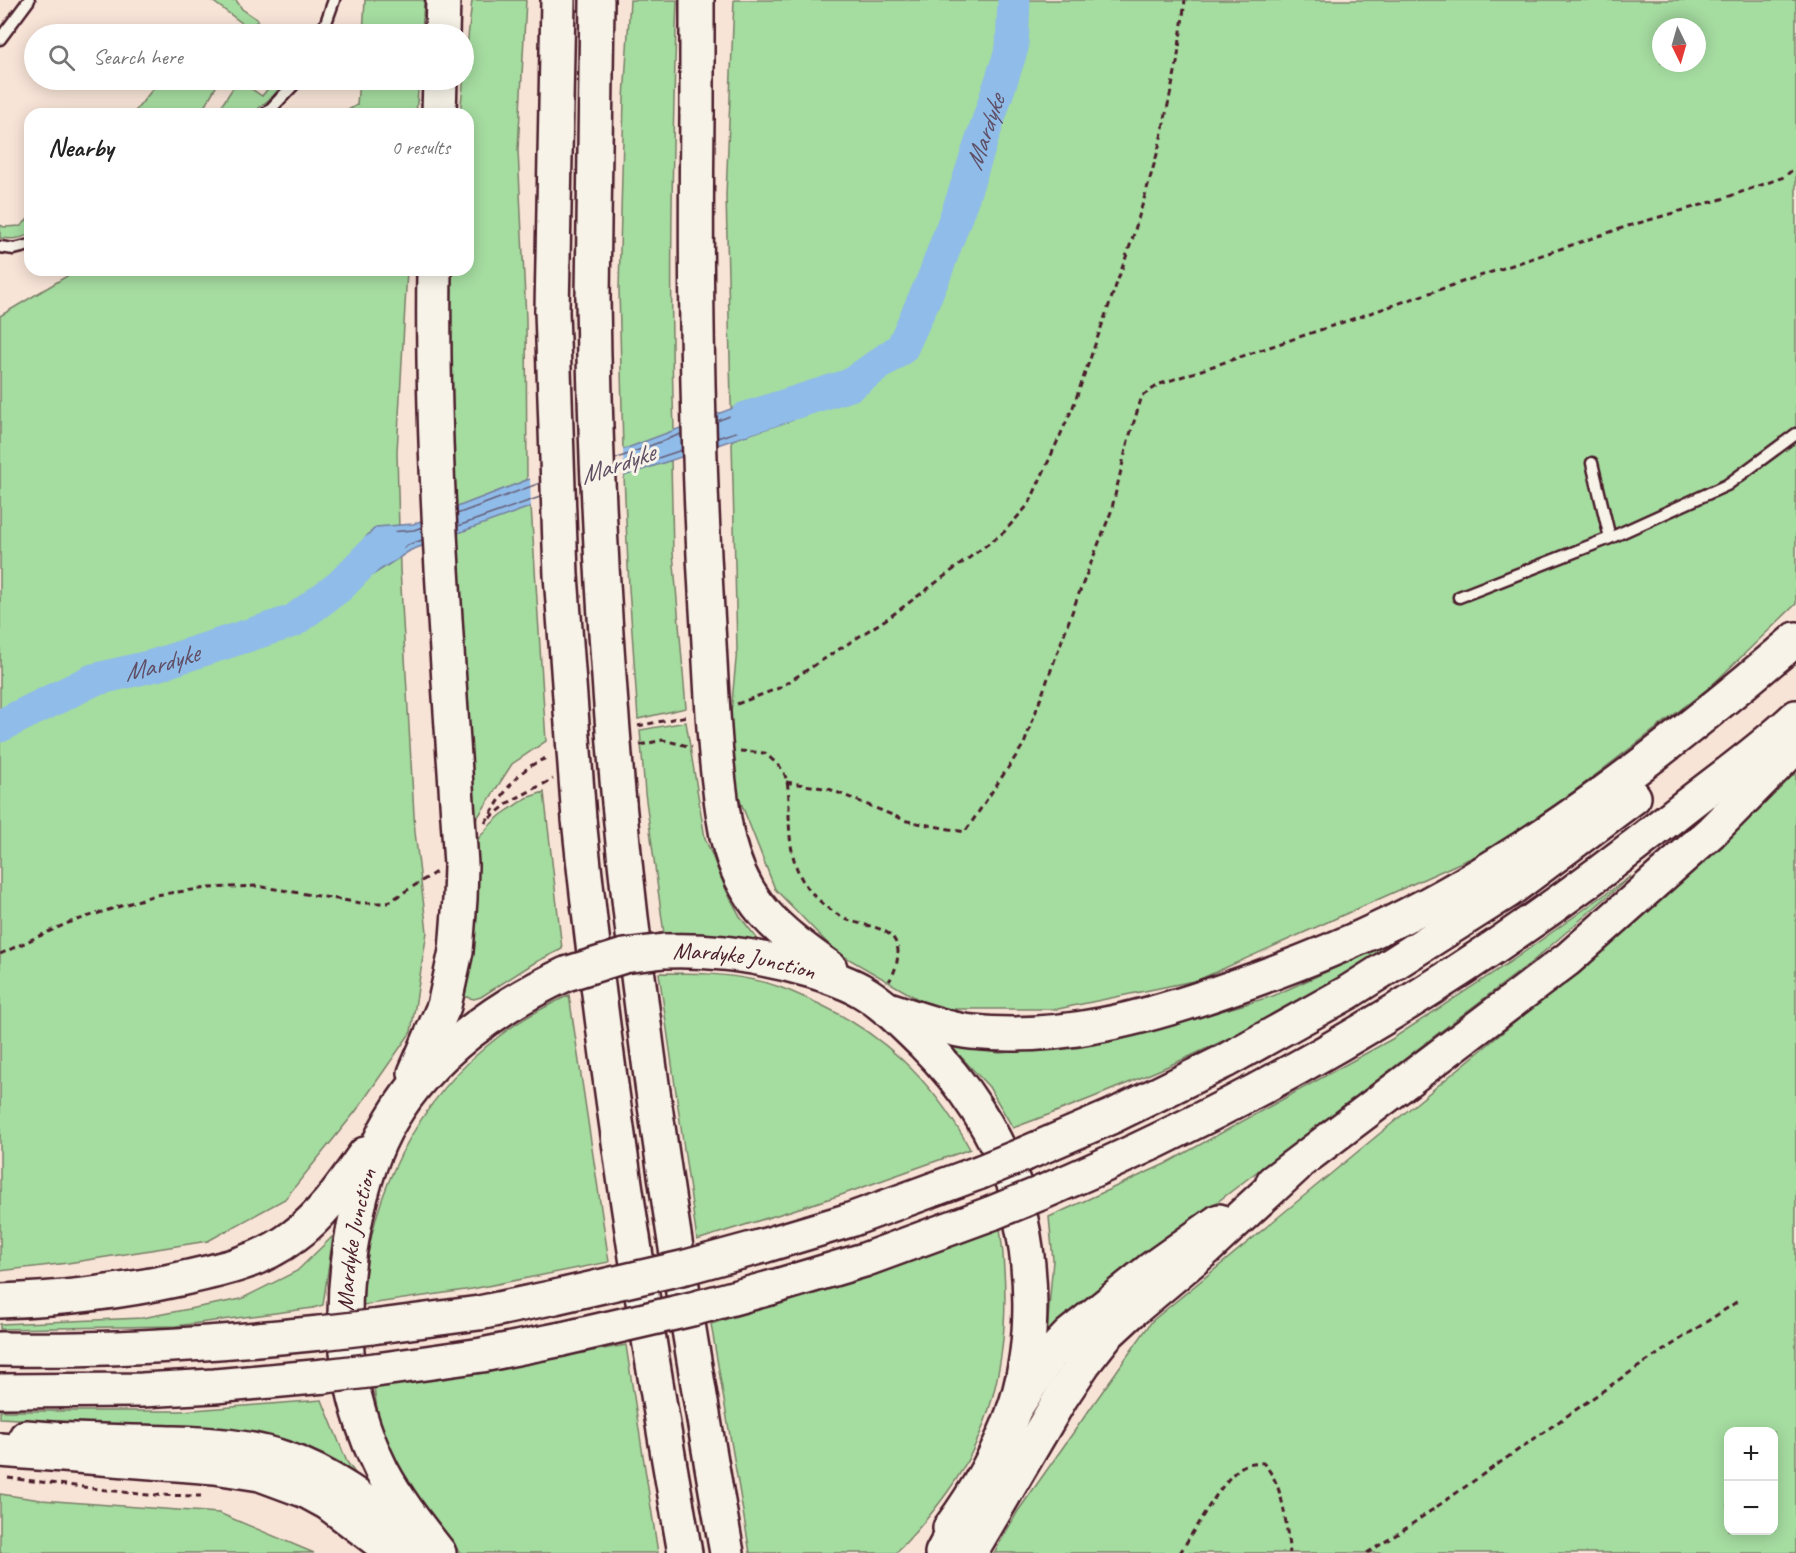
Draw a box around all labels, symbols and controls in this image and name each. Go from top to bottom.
north arrow [1652,18,1706,72]
search box [24,24,474,90]
icon: search [45,41,78,74]
text: Search here [93,43,183,71]
water label: Mardyke [957,87,1013,174]
text: Nearby [48,131,113,164]
text: 0 results [391,135,450,160]
water label: Mardyke [575,435,662,492]
water label: Mardyke [120,635,206,689]
street label: Mardyke Junction [673,936,819,986]
street label: Mardyke Junction [330,1164,383,1311]
map controls [1724,1427,1778,1535]
button: + [1724,1427,1778,1481]
button: − [1724,1481,1778,1535]

